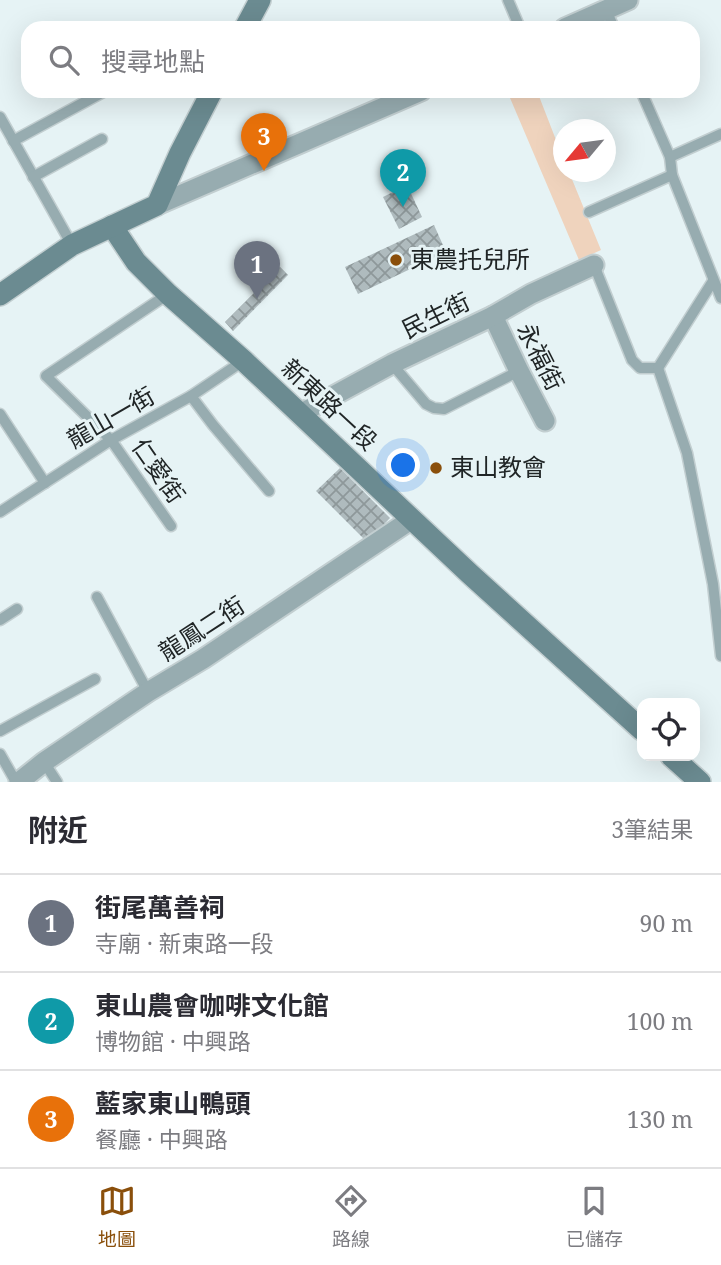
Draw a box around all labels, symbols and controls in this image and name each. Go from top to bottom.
search box [21,21,700,98]
icon: search [45,41,83,79]
text: 搜尋地點 [101,43,205,79]
pin: 3 [241,113,287,171]
north arrow [553,119,616,182]
pin: 2 [380,149,426,207]
pin: 1 [234,241,280,299]
place label: 東農托兒所 [410,242,530,275]
marker: 東農托兒所 [388,252,404,268]
street label: 民生街 [396,284,475,345]
street label: 永福街 [510,317,572,396]
street label: 新東路一段 [275,351,385,457]
street label: 龍山一街 [60,378,160,455]
street label: 仁愛街 [125,431,193,509]
your location [386,448,420,482]
place label: 東山教會 [450,450,546,483]
marker: 東山教會 [428,460,444,476]
street label: 龍鳳二街 [152,588,250,668]
map controls [637,698,700,761]
button: locate [637,698,700,761]
text: 附近 [28,809,88,850]
text: 3筆結果 [611,813,693,845]
text: 街尾萬善祠 [95,889,225,925]
text: 1 [45,907,58,939]
text: 90 m [640,907,693,939]
text: 寺廟 · 新東路一段 [95,927,274,959]
text: 東山農會咖啡文化館 [95,987,329,1023]
text: 2 [45,1005,58,1037]
text: 100 m [627,1005,693,1037]
text: 博物館 · 中興路 [95,1025,251,1057]
text: 藍家東山鴨頭 [95,1085,251,1121]
text: 3 [45,1103,58,1135]
text: 130 m [627,1103,693,1135]
text: 餐廳 · 中興路 [95,1123,228,1155]
tab: 地圖 [98,1182,136,1252]
tab: 路線 [332,1182,370,1252]
tab: 已儲存 [566,1182,623,1252]

